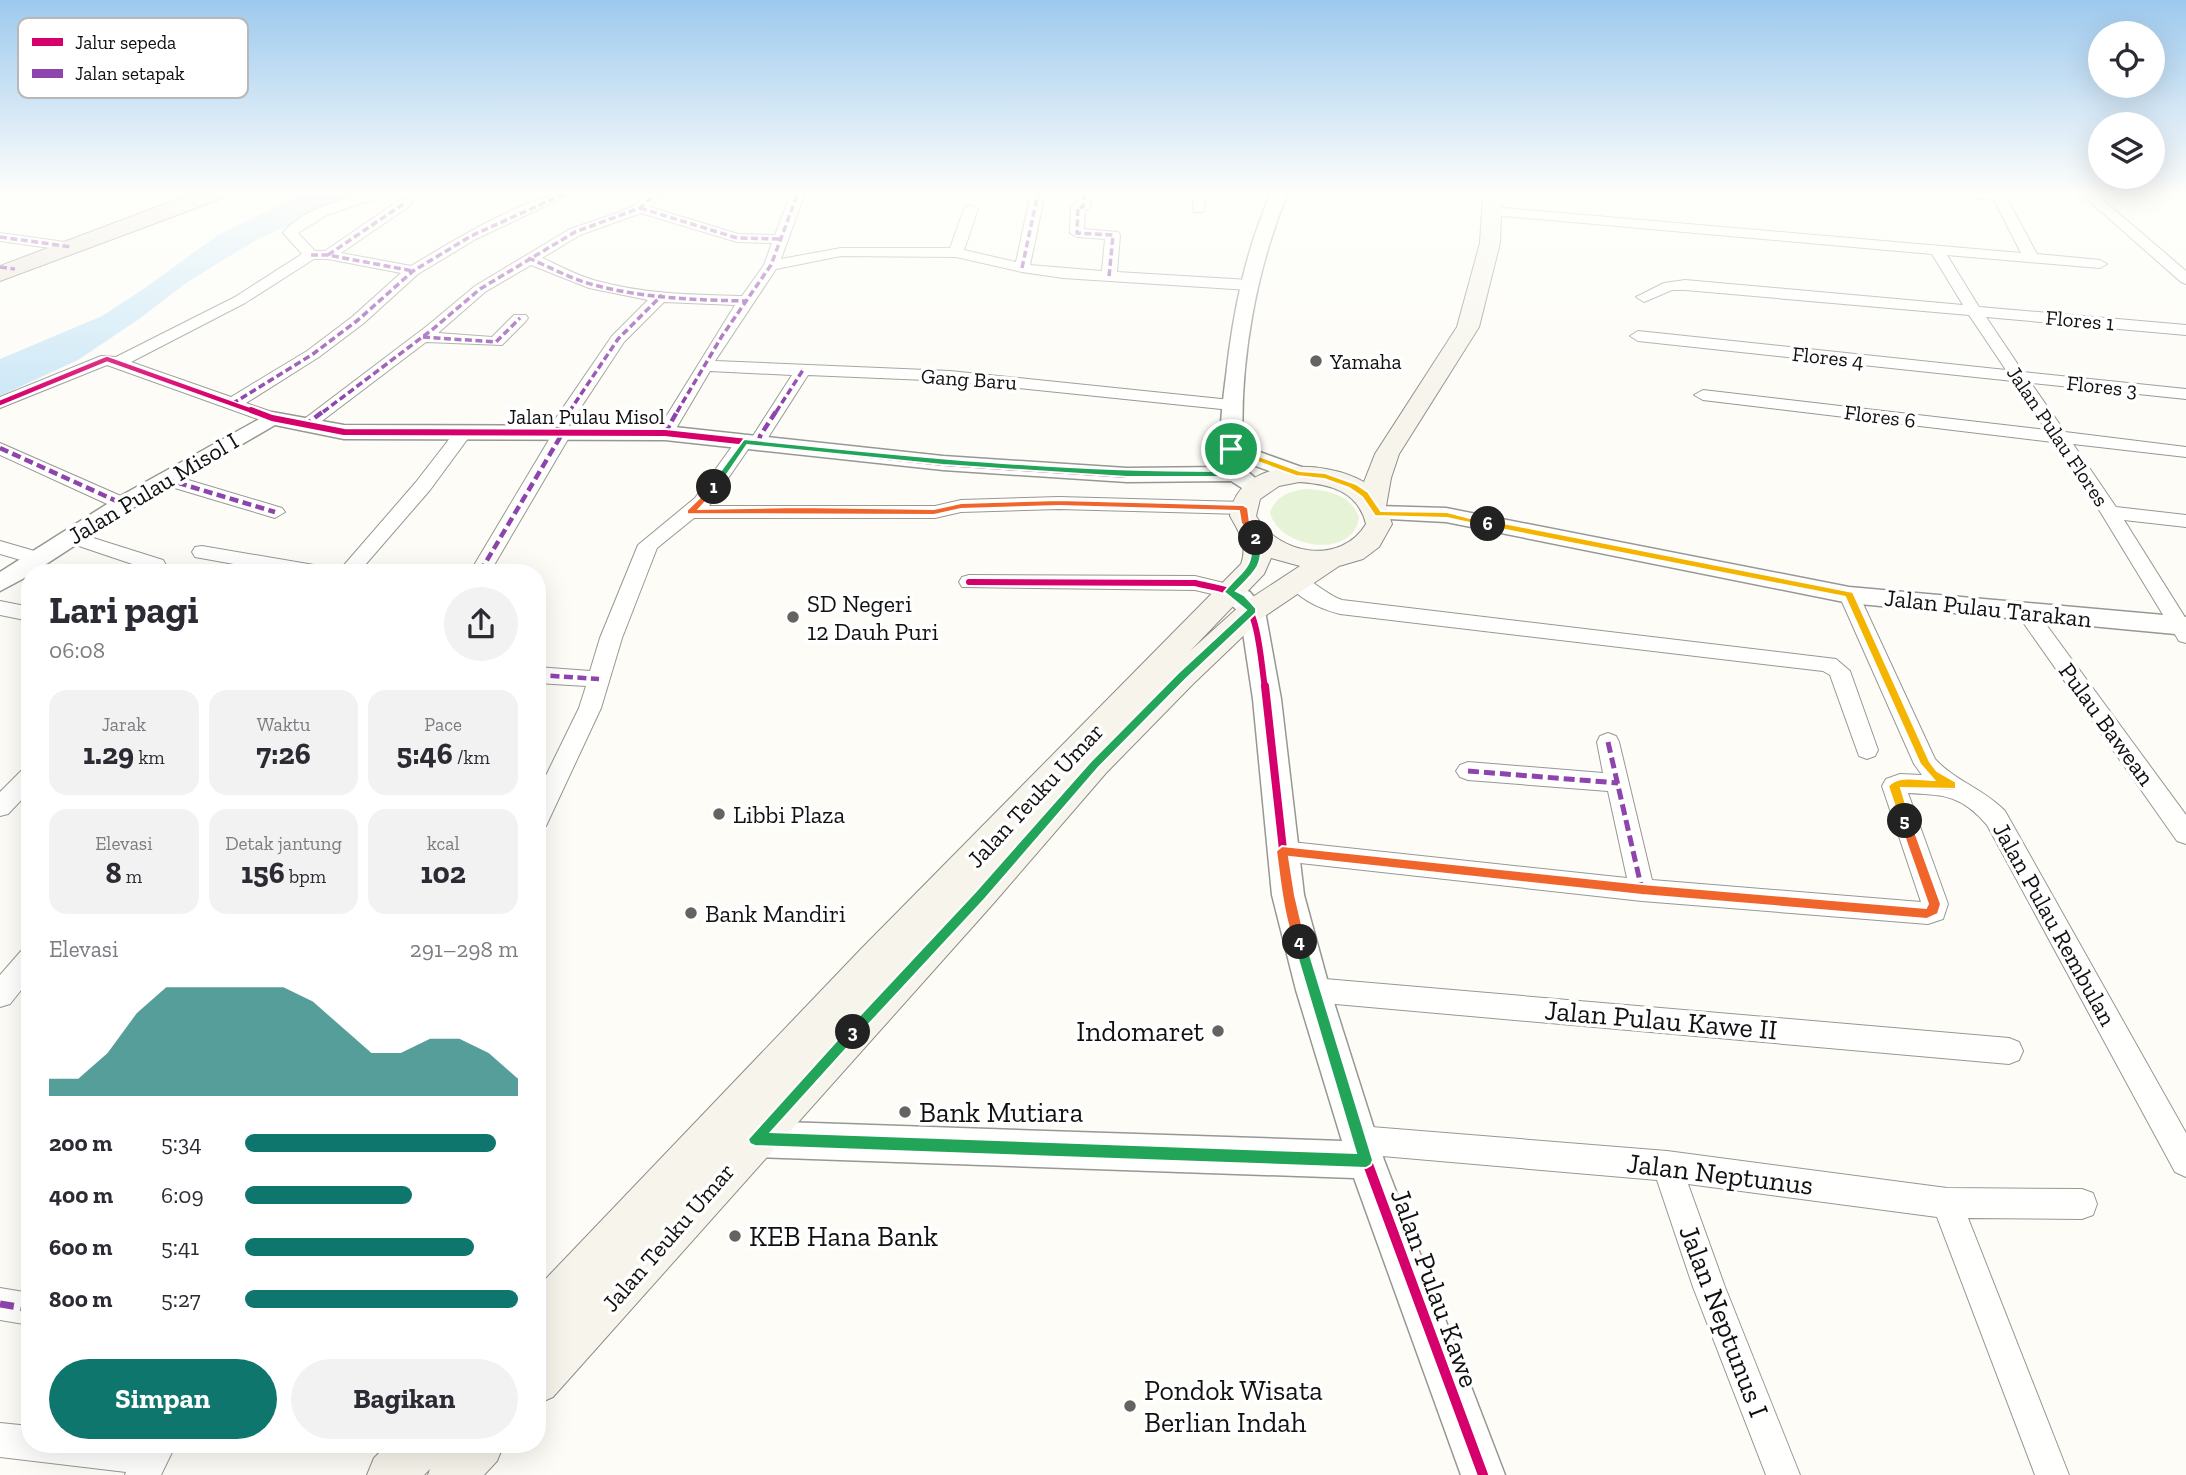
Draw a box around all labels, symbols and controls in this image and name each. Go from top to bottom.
legend [18,18,248,98]
map controls [2088,21,2165,189]
button: locate [2088,21,2165,98]
text: Jalur sepeda [75,31,176,54]
text: Jalan setapak [75,62,185,85]
button: layers [2088,112,2165,189]
street label: Flores 1 [2045,305,2115,335]
street label: Flores 4 [1791,341,1865,373]
place label: Yamaha [1329,349,1402,374]
marker: Yamaha [1308,353,1324,369]
street label: Jalan Pulau Flores [2002,361,2114,511]
street label: Gang Baru [920,363,1018,395]
street label: Flores 3 [2065,370,2139,402]
street label: Flores 6 [1843,399,1917,433]
street label: Jalan Pulau Misol [507,404,665,429]
pin [1201,419,1261,479]
street label: Jalan Pulau Misol I [63,426,243,550]
icon: arrive [1212,430,1250,468]
pin: 1 [696,470,732,504]
text: 1 [710,475,717,498]
pin: 6 [1470,506,1506,542]
text: 6 [1482,512,1493,535]
pin: 2 [1238,520,1274,556]
text: 2 [1250,526,1261,549]
street label: Jalan Pulau Tarakan [1883,583,2093,633]
text: Lari pagi [49,587,199,633]
button: share [444,587,518,661]
place label: SD Negeri 12 Dauh Puri [807,589,939,646]
marker: SD Negeri 12 Dauh Puri [785,609,801,625]
text: 06:08 [49,636,105,664]
street label: Pulau Bawean [2053,657,2161,791]
text: Jarak [102,713,146,736]
text: Waktu [257,713,310,736]
text: Pace [424,713,462,736]
street label: Jalan Teuku Umar [961,717,1109,873]
text: 1.29 [83,736,134,772]
text: 7:26 [256,736,311,772]
text: 5:46 [397,736,453,772]
text: km [134,746,165,769]
text: /km [453,746,490,769]
place label: Libbi Plaza [733,800,845,829]
pin: 5 [1888,804,1923,838]
marker: Libbi Plaza [711,806,727,822]
text: 5 [1900,809,1909,832]
street label: Jalan Pulau Rembulan [1987,817,2123,1031]
text: Elevasi [95,832,152,855]
text: Detak jantung [225,832,342,855]
text: kcal [427,832,459,855]
text: 8 [105,855,122,891]
text: 156 [241,855,285,891]
text: 102 [420,855,466,891]
text: m [122,865,142,888]
text: bpm [285,865,326,888]
place label: Bank Mandiri [705,899,846,928]
marker: Bank Mandiri [683,905,699,921]
pin: 4 [1282,925,1318,960]
text: 4 [1294,930,1305,953]
text: Elevasi [49,935,118,963]
text: 291–298 m [410,935,518,963]
street label: Jalan Pulau Kawe II [1543,993,1779,1047]
pin: 3 [836,1014,870,1050]
place label: Indomaret [1076,1015,1205,1048]
text: 3 [847,1020,858,1043]
marker: Indomaret [1210,1023,1226,1039]
place label: Bank Mutiara [919,1096,1084,1129]
marker: Bank Mutiara [897,1104,913,1120]
text: 200 m [49,1129,112,1157]
text: 5:34 [161,1129,202,1157]
street label: Jalan Neptunus [1625,1146,1815,1202]
street label: Jalan Teuku Umar [596,1157,740,1317]
text: 400 m [49,1181,113,1209]
text: 6:09 [161,1181,204,1209]
street label: Jalan Pulau Kawe [1384,1184,1486,1392]
place label: KEB Hana Bank [749,1220,938,1253]
street label: Jalan Neptunus I [1672,1220,1776,1422]
marker: KEB Hana Bank [727,1228,743,1244]
text: 600 m [49,1233,112,1261]
text: 5:41 [161,1233,199,1261]
text: 800 m [49,1285,112,1313]
text: 5:27 [161,1285,201,1313]
button: Simpan [49,1359,277,1439]
button: Bagikan [291,1359,518,1439]
place label: Pondok Wisata Berlian Indah [1144,1374,1323,1439]
marker: Pondok Wisata Berlian Indah [1122,1398,1138,1414]

